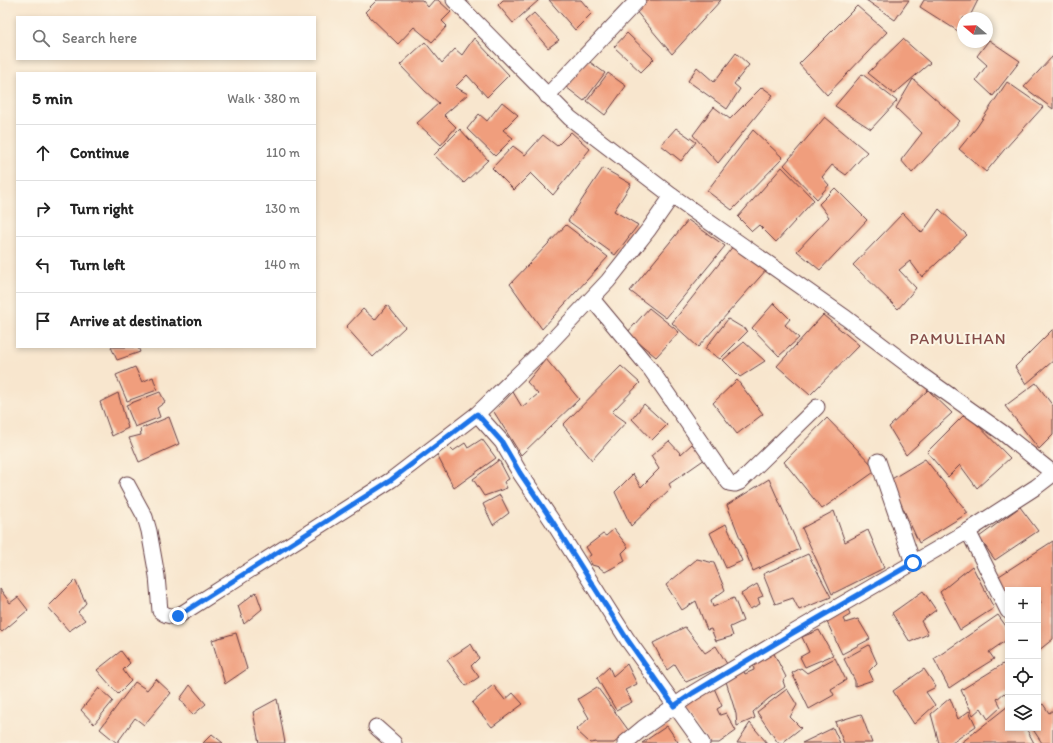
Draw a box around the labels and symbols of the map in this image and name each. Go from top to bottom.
north arrow [957,12,993,48]
district label: PAMULIHAN [909,329,1007,348]
route start [904,554,922,572]
route end [169,607,187,625]

